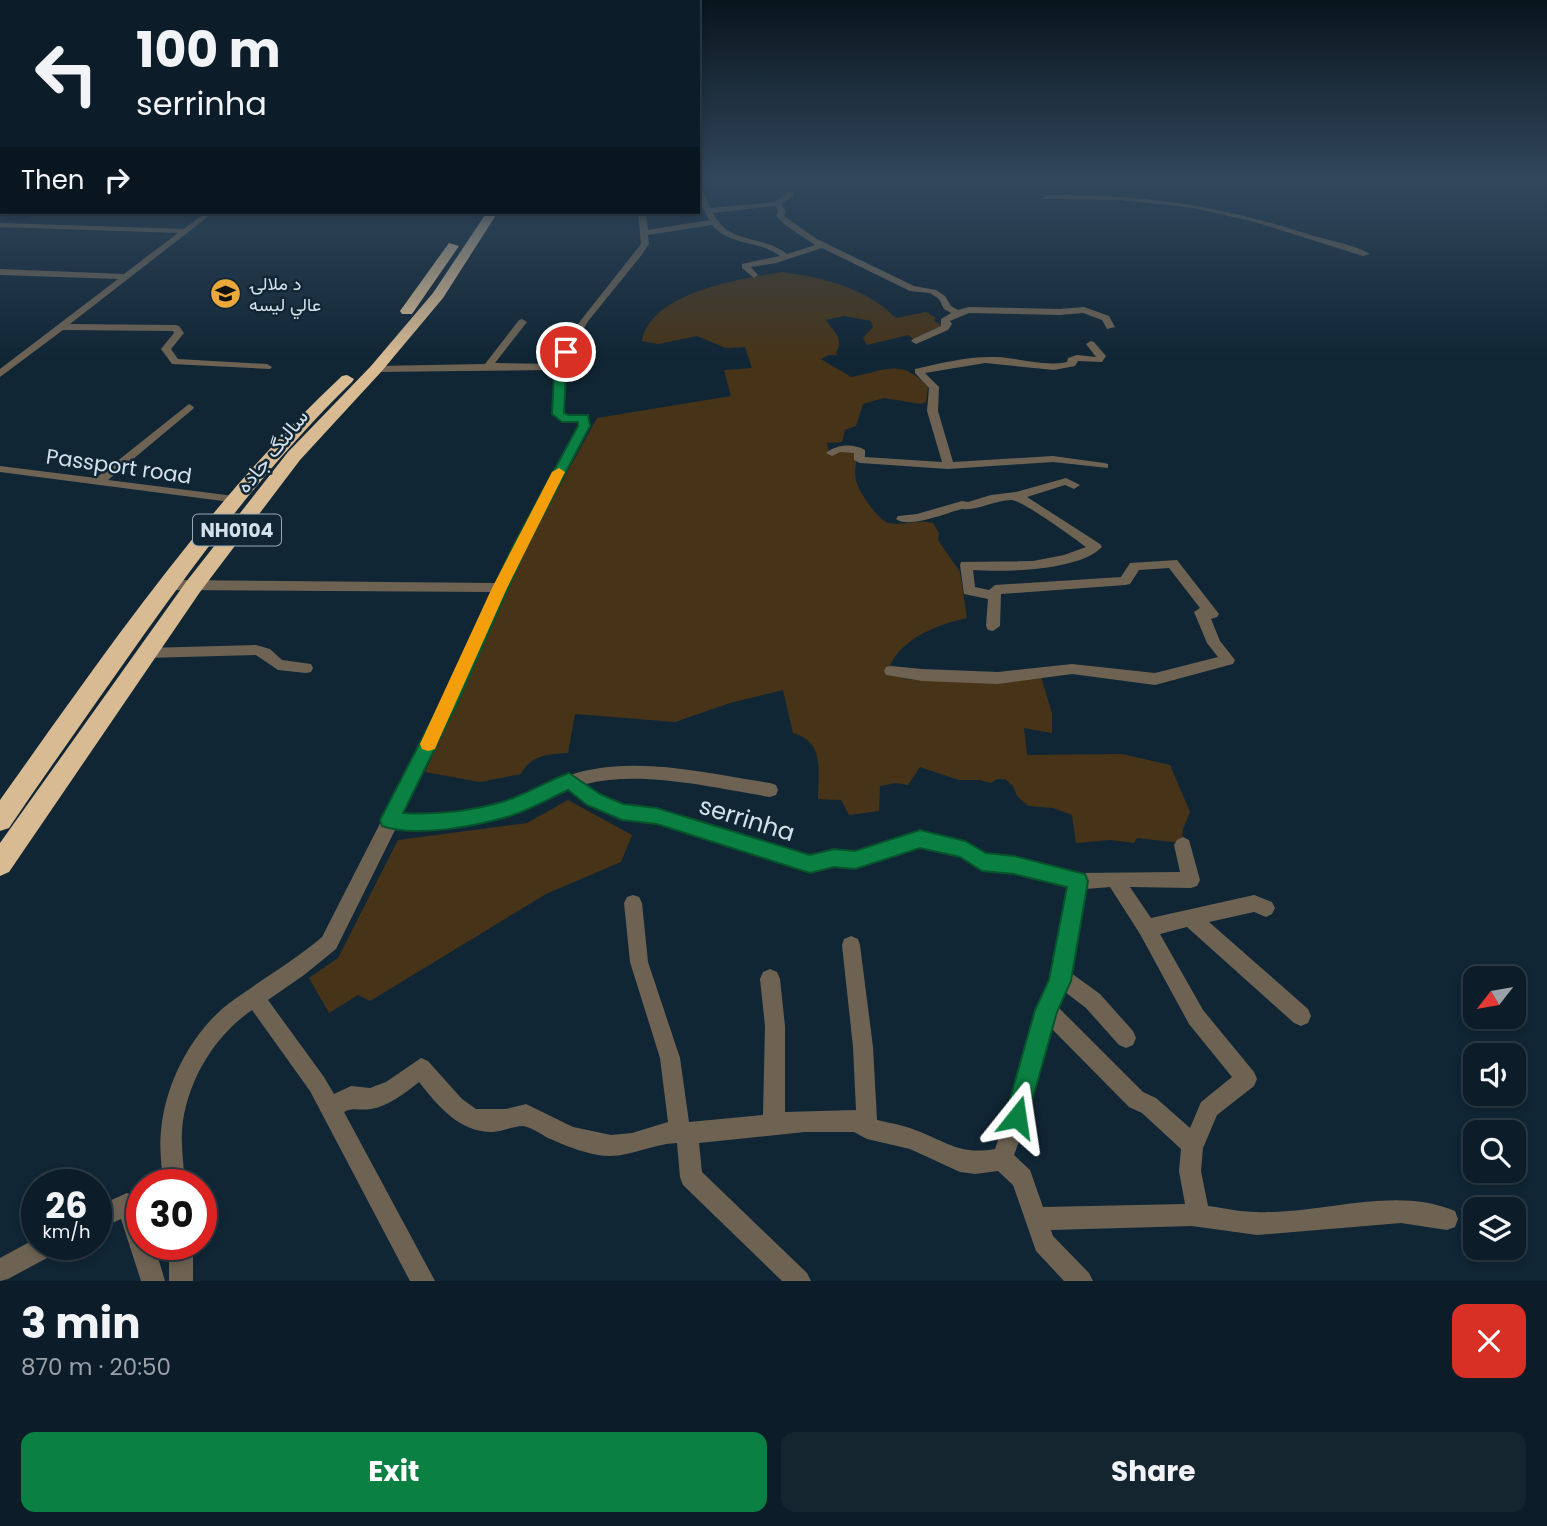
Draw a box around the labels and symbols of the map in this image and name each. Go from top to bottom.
place label: د ملالۍ عالي لیسه [249,271,321,320]
school or university icon: د ملالۍ عالي لیسه [209,276,243,310]
pin [536,322,596,382]
street label: سالنگ جاده [229,403,315,499]
street label: Passport road [44,441,194,491]
road number: NH0104 [193,514,281,545]
street label: serrinha [695,789,799,849]
north arrow [1463,966,1526,1029]
position arrow [980,1080,1054,1154]
speed limit sign: 30 [126,1169,217,1260]

